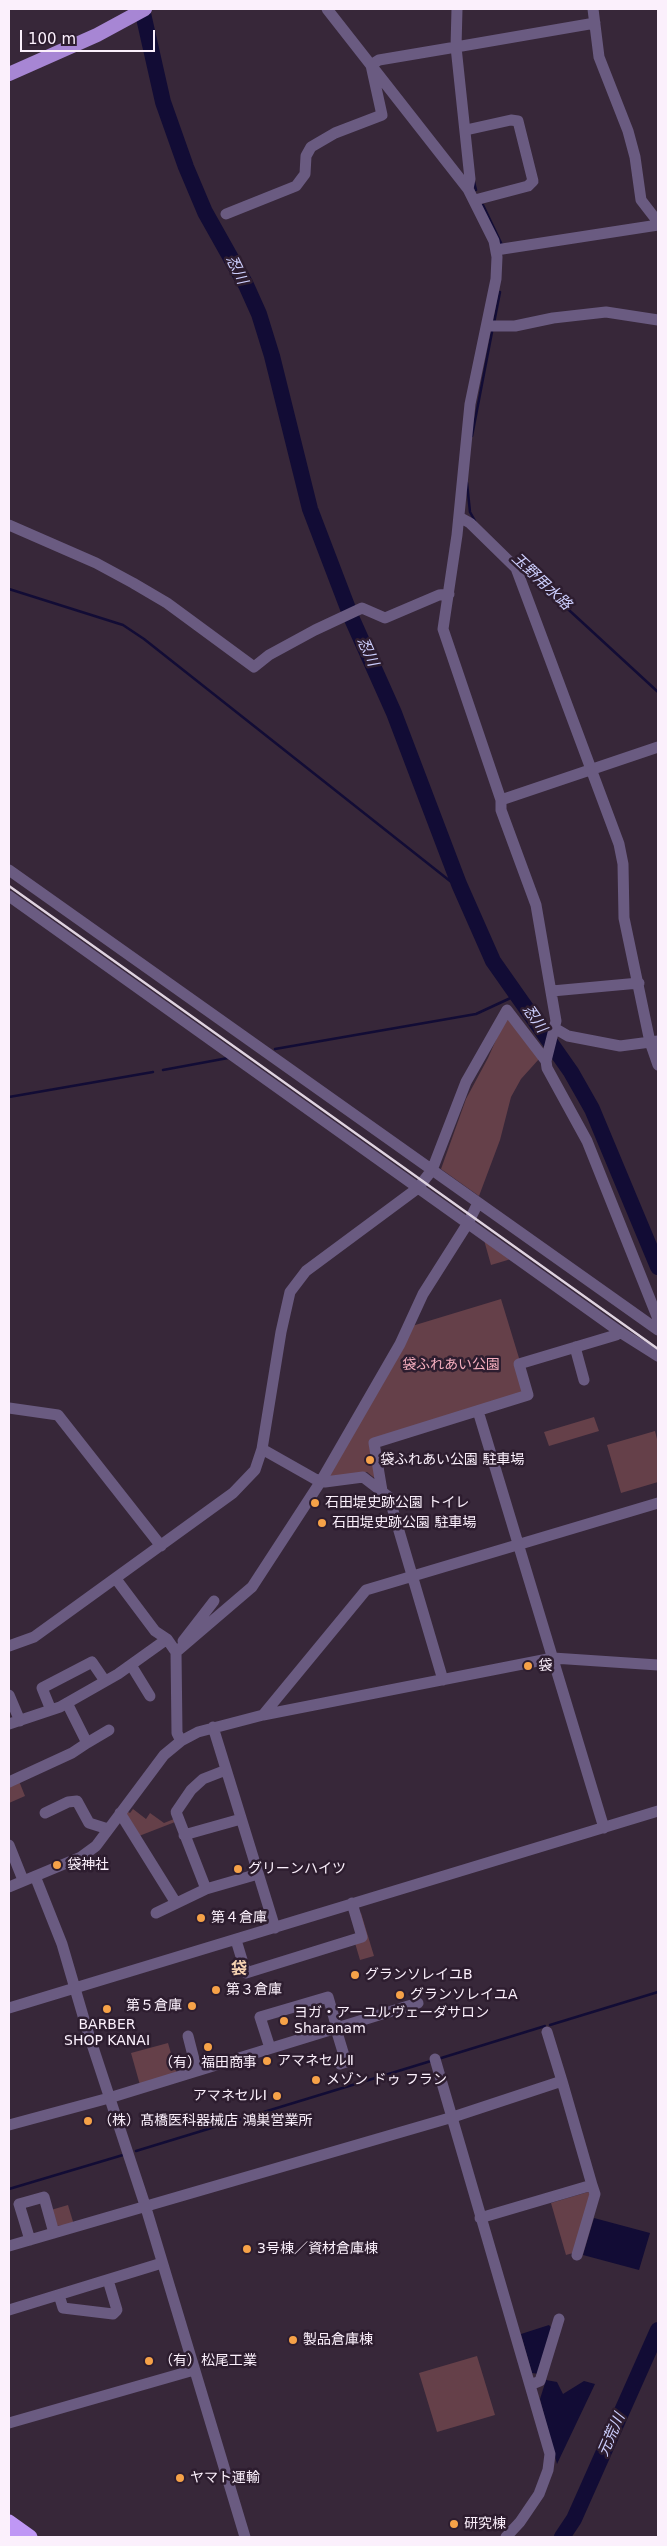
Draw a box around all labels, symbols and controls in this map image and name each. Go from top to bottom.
scale bar [22,20,158,52]
text: 100 m [28,30,76,48]
water label: 忍川 [221,253,251,287]
water label: 玉野用水路 [507,550,575,614]
water label: 忍川 [353,635,381,669]
water label: 忍川 [518,1002,550,1036]
park label: 袋ふれあい公園 [402,1357,500,1373]
place label: 袋ふれあい公園 駐車場 [380,1452,524,1468]
marker: 袋ふれあい公園 駐車場 [364,1454,376,1466]
place label: 石田堤史跡公園 トイレ [325,1495,469,1511]
marker: 石田堤史跡公園 トイレ [309,1497,321,1509]
place label: 石田堤史跡公園 駐車場 [332,1515,476,1531]
marker: 石田堤史跡公園 駐車場 [316,1517,328,1529]
place label: 袋 [538,1658,552,1674]
marker: 袋 [522,1660,534,1672]
place label: 袋神社 [67,1857,109,1873]
marker: 袋神社 [51,1859,63,1871]
place label: グリーンハイツ [248,1861,346,1877]
marker: グリーンハイツ [232,1863,244,1875]
place label: 第４倉庫 [211,1910,267,1926]
marker: 第４倉庫 [195,1912,207,1924]
district label: 袋 [231,1960,247,1980]
place label: グランソレイユB [365,1967,473,1983]
marker: グランソレイユB [349,1969,361,1981]
place label: 第３倉庫 [226,1982,282,1998]
marker: 第３倉庫 [210,1984,222,1996]
place label: グランソレイユA [410,1987,518,2003]
marker: グランソレイユA [394,1989,406,2001]
place label: 第５倉庫 [126,1998,182,2014]
marker: 第５倉庫 [186,2000,198,2012]
marker: BARBER SHOP KANAI [101,2003,113,2015]
place label: ヨガ・アーユルヴェーダサロン Sharanam [294,2005,489,2038]
marker: ヨガ・アーユルヴェーダサロン Sharanam [278,2015,290,2027]
place label: BARBER SHOP KANAI [64,2017,150,2050]
marker: （有）福田商事 [202,2041,214,2053]
place label: アマネセルⅡ [277,2053,354,2069]
place label: （有）福田商事 [159,2055,257,2071]
marker: アマネセルⅡ [261,2055,273,2067]
place label: メゾン ドゥ フラン [326,2072,447,2088]
marker: メゾン ドゥ フラン [310,2074,322,2086]
place label: アマネセルⅠ [193,2088,267,2104]
marker: アマネセルⅠ [271,2090,283,2102]
place label: （株）髙橋医科器械店 鴻巣営業所 [98,2113,312,2129]
marker: （株）髙橋医科器械店 鴻巣営業所 [82,2115,94,2127]
place label: 3号棟／資材倉庫棟 [257,2241,378,2257]
marker: 3号棟／資材倉庫棟 [241,2243,253,2255]
place label: 製品倉庫棟 [303,2332,373,2348]
marker: 製品倉庫棟 [287,2334,299,2346]
place label: （有）松尾工業 [159,2353,257,2369]
marker: （有）松尾工業 [143,2355,155,2367]
water label: 元荒川 [595,2411,629,2459]
place label: ヤマト運輸 [190,2470,260,2486]
marker: ヤマト運輸 [174,2472,186,2484]
place label: 研究棟 [464,2516,506,2532]
marker: 研究棟 [448,2518,460,2530]

